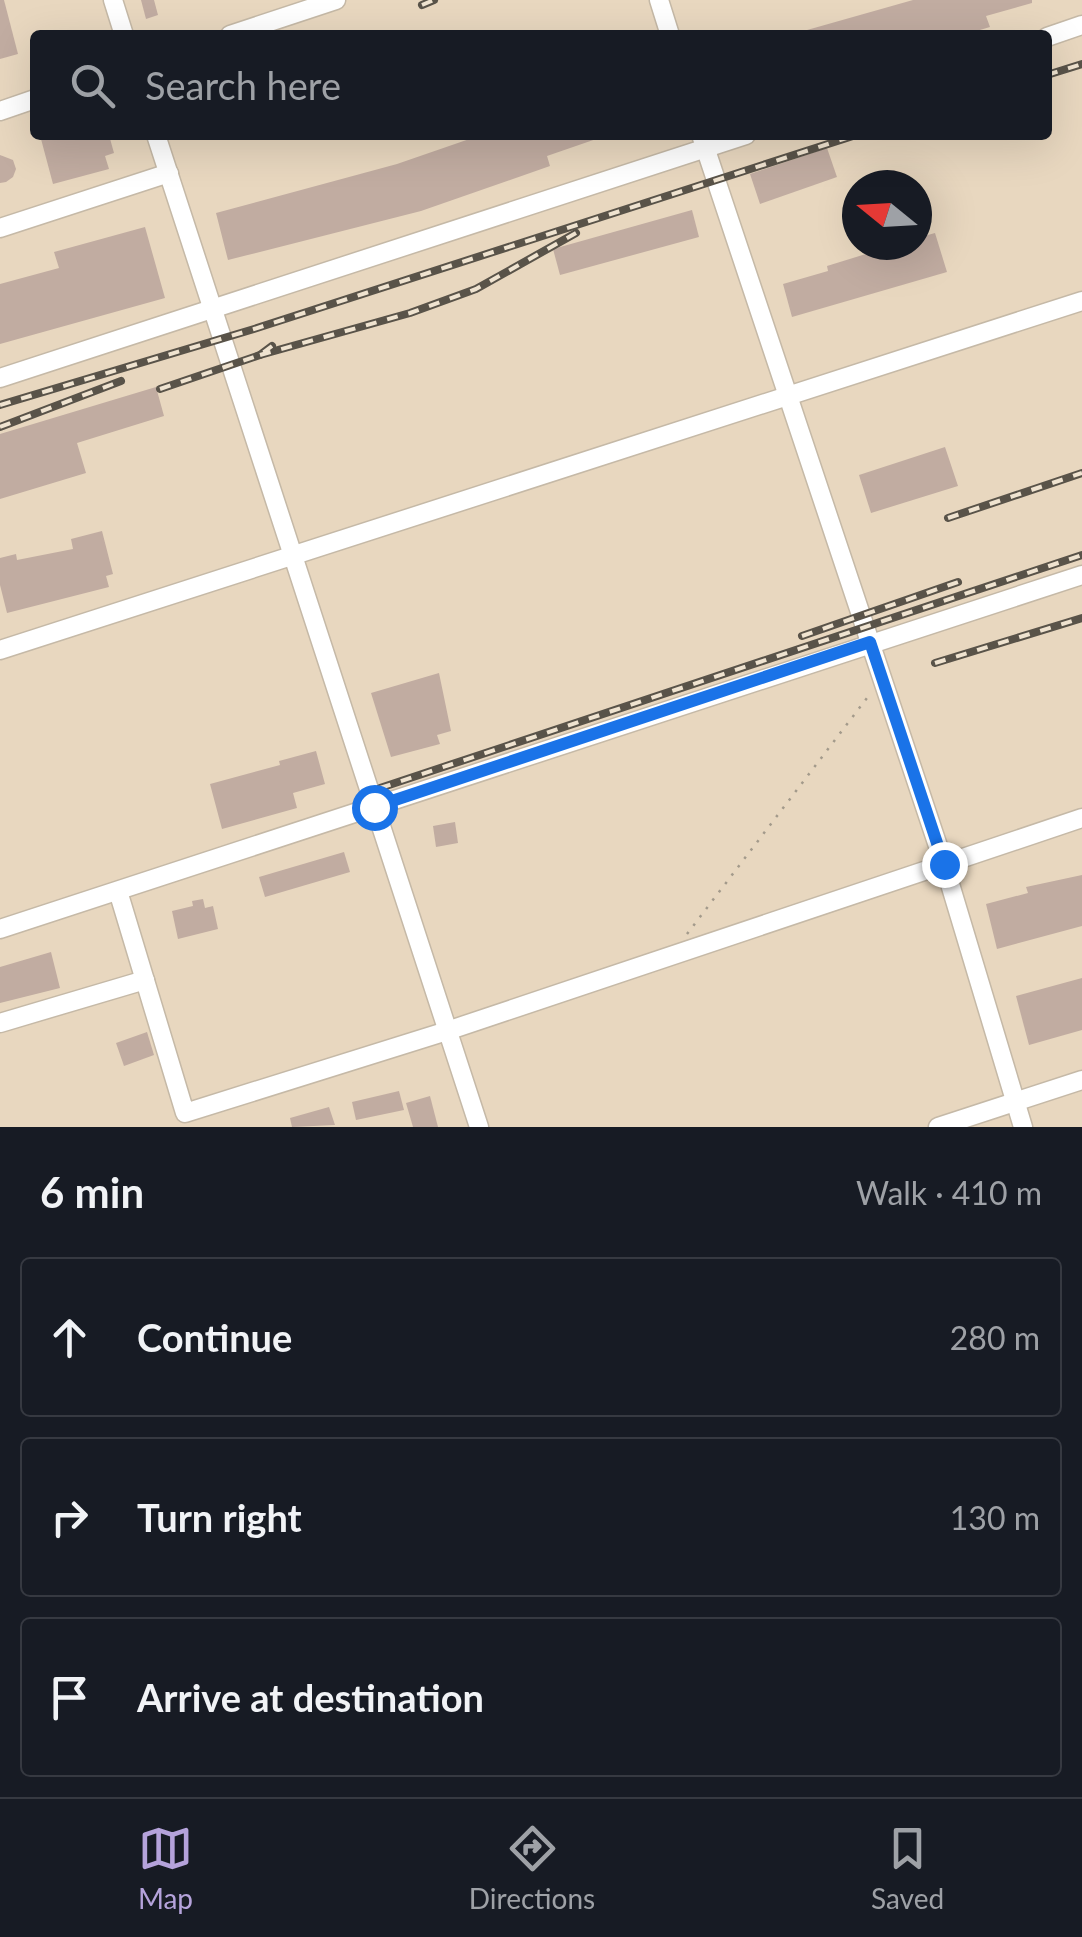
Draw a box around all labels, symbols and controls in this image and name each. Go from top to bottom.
search box [30,30,1052,140]
icon: search [65,58,120,113]
text: Search here [145,62,341,108]
north arrow [842,170,932,260]
route start [352,785,398,831]
route end [922,842,968,888]
text: 6 min [40,1167,144,1217]
text: Walk · 410 m [856,1173,1042,1212]
icon: ahead [42,1310,97,1365]
text: Continue [137,1314,292,1360]
text: 280 m [950,1318,1040,1357]
icon: right [42,1490,97,1545]
text: Turn right [137,1494,302,1540]
text: 130 m [950,1498,1040,1537]
icon: arrive [42,1670,97,1725]
text: Arrive at destination [137,1674,484,1720]
tab: Map [138,1821,193,1915]
tab: Directions [469,1821,595,1915]
tab: Saved [871,1821,944,1915]

